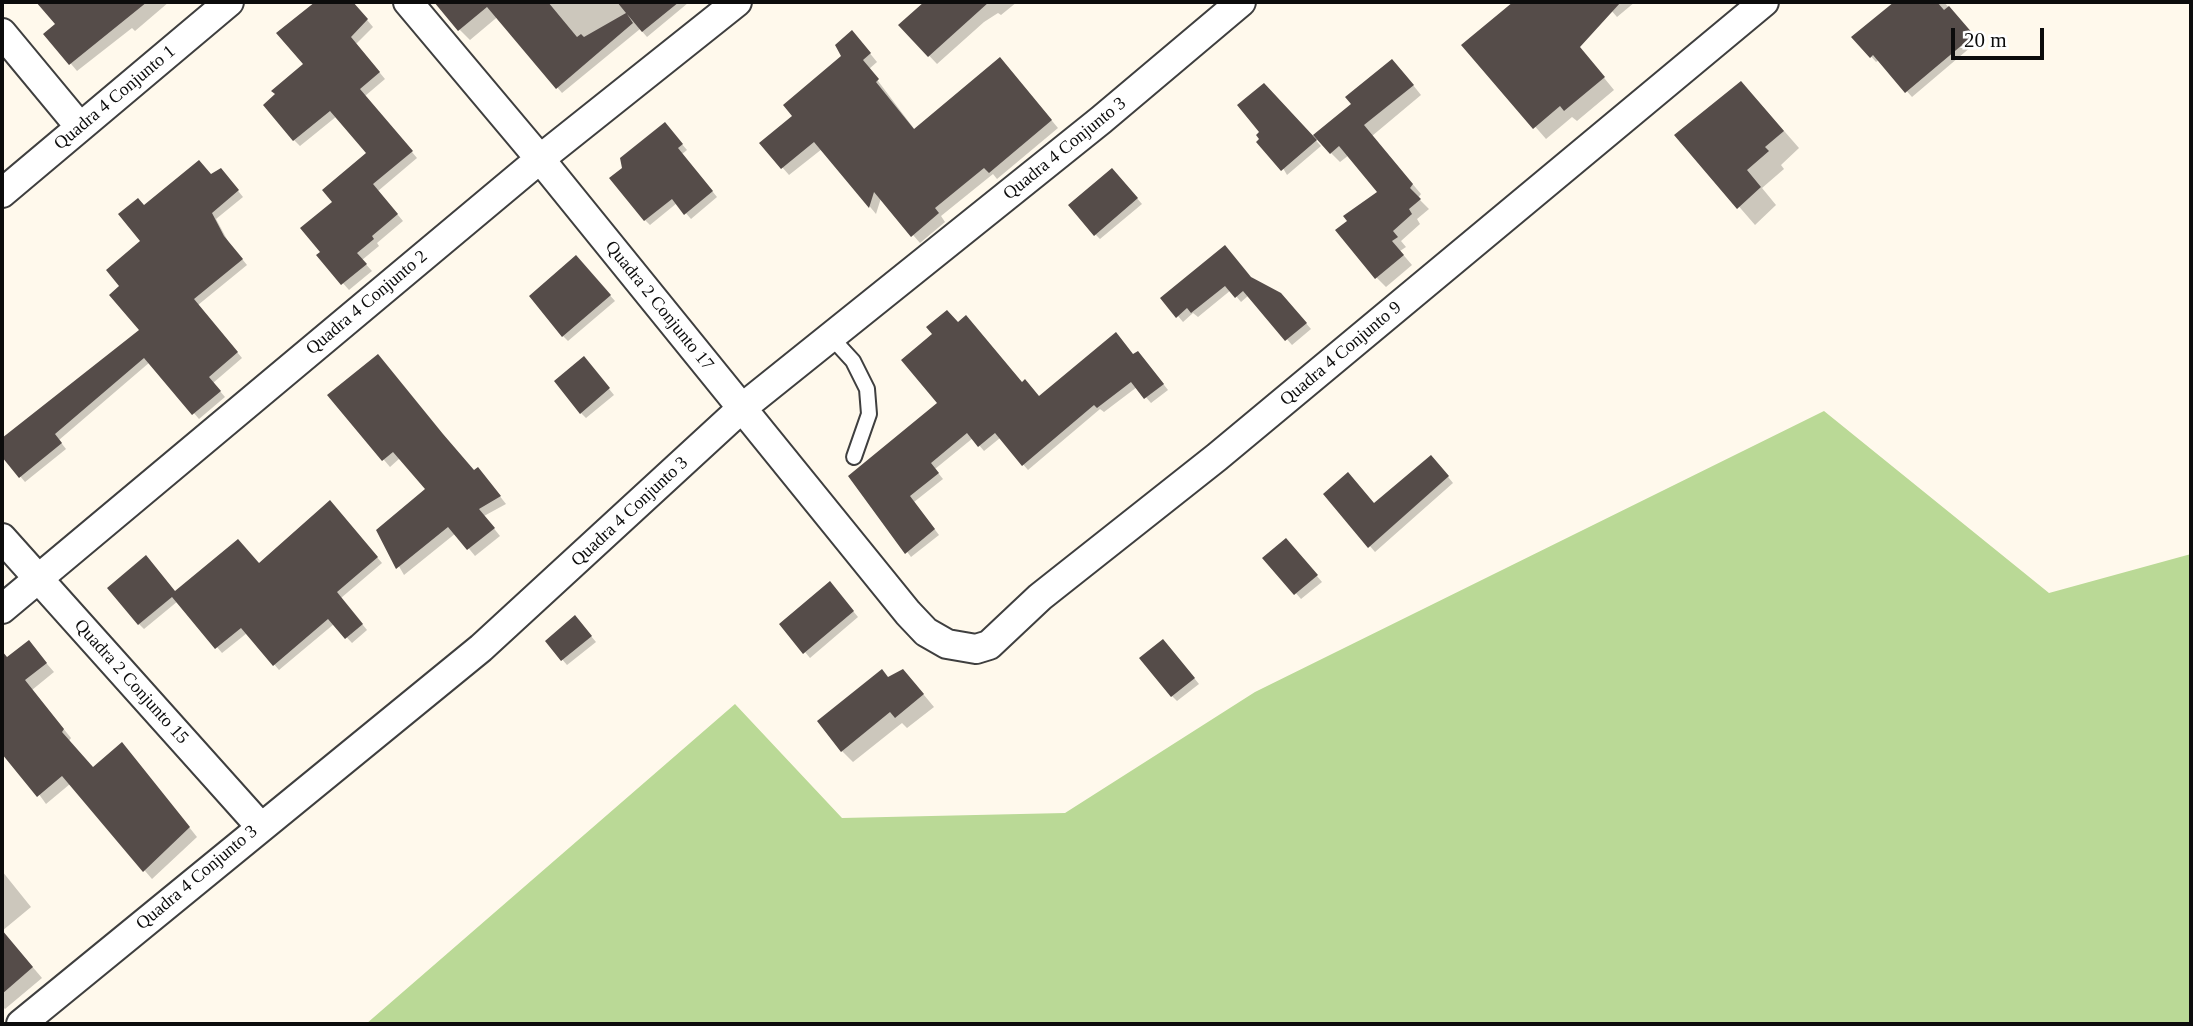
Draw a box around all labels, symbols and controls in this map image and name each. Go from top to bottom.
scale bar [1955,14,2048,58]
text: 20 m [1964,28,2007,52]
street label: Quadra 4 Conjunto 1 [50,41,180,155]
street label: Quadra 4 Conjunto 3 [999,93,1131,205]
street label: Quadra 2 Conjunto 17 [600,237,718,375]
street label: Quadra 4 Conjunto 2 [302,246,432,360]
street label: Quadra 4 Conjunto 9 [1276,297,1406,411]
street label: Quadra 4 Conjunto 3 [567,452,693,572]
street label: Quadra 2 Conjunto 15 [69,615,193,749]
street label: Quadra 4 Conjunto 3 [132,821,262,935]

